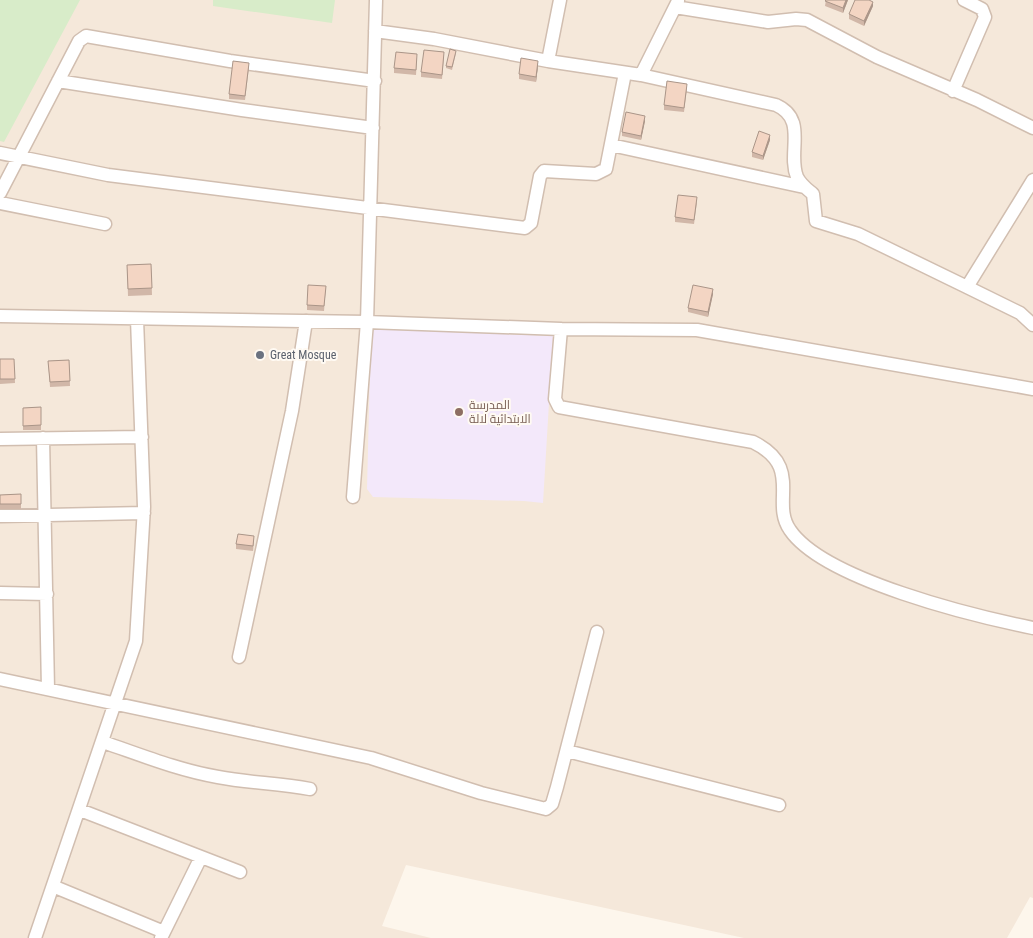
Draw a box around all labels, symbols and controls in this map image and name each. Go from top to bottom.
place label: Great Mosque [270,348,337,362]
marker: Great Mosque [254,349,266,361]
place label: المدرسة الابتدائية لالة [469,398,531,426]
marker: المدرسة الابتدائية لالة [453,406,465,418]

